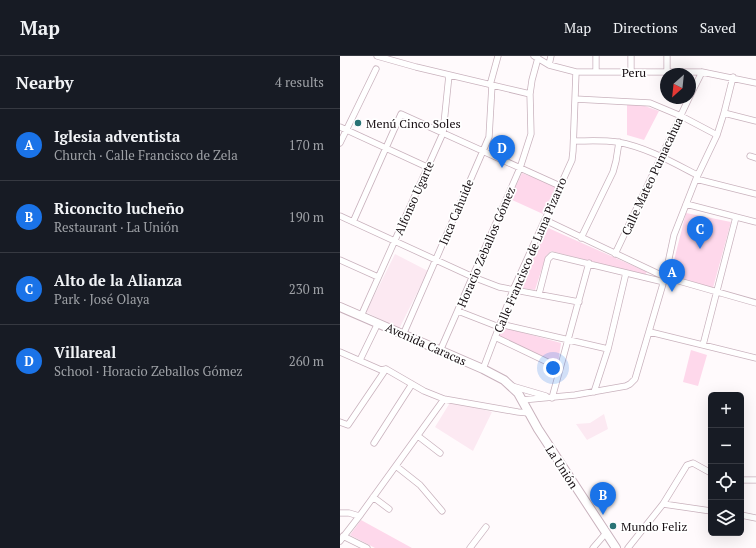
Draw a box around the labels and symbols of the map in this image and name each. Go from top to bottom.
street label: Peru [622,65,646,80]
north arrow [660,68,696,104]
street label: Calle Mateo Pumacahua [618,115,686,237]
place label: Menú Cinco Soles [366,116,461,131]
marker: Menú Cinco Soles [353,118,363,128]
pin: D [489,135,515,168]
street label: Alfonso Ugarte [391,159,437,237]
street label: Calle Francisco de Luna Pizarro [490,175,570,335]
street label: Inca Cahuide [435,177,477,247]
street label: Horacio Zeballos Gómez [454,184,518,310]
pin: C [687,216,713,249]
pin: A [659,259,685,292]
street label: Avenida Caracas [383,319,469,369]
your location [543,358,563,378]
street label: La Unión [543,443,581,491]
pin: B [590,482,616,515]
place label: Mundo Feliz [621,519,687,534]
marker: Mundo Feliz [608,521,618,531]

